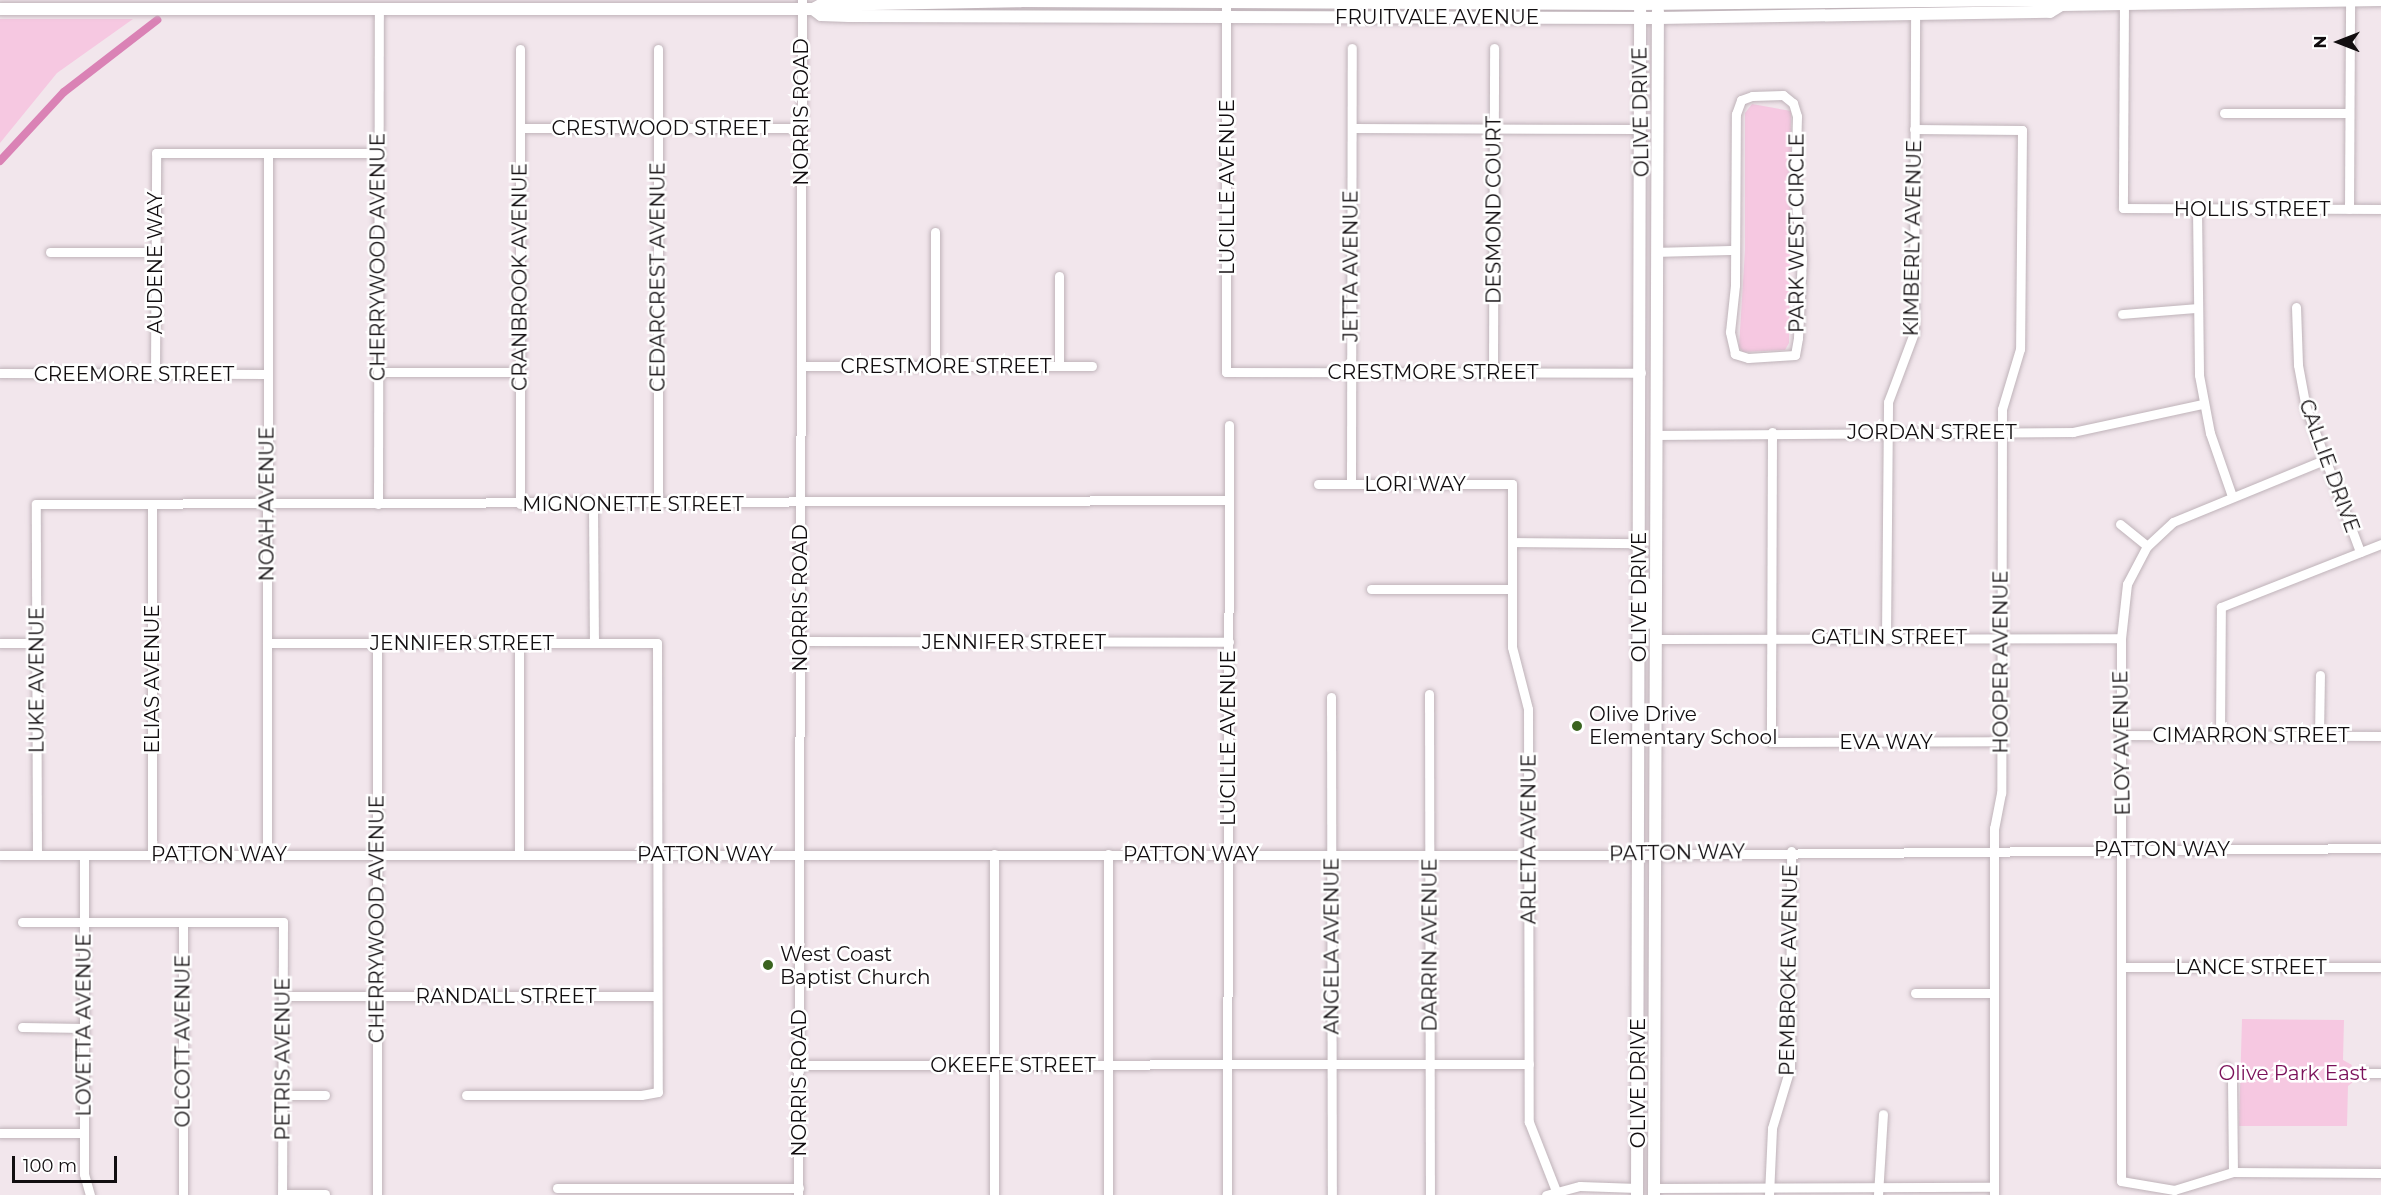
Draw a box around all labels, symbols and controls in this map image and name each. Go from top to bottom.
street label: FRUITVALE AVENUE [1335,5,1539,29]
north arrow [2309,12,2369,72]
text: N [2311,36,2330,48]
street label: NORRIS ROAD [789,38,813,186]
street label: OLIVE DRIVE [1628,47,1654,177]
street label: LUCILLE AVENUE [1215,99,1239,275]
street label: CRESTWOOD STREET [552,116,770,140]
street label: DESMOND COURT [1482,116,1506,304]
street label: CHERRYWOOD AVENUE [366,133,390,381]
street label: PARK WEST CIRCLE [1785,133,1809,333]
street label: KIMBERLY AVENUE [1899,139,1927,337]
street label: CEDARCREST AVENUE [646,162,670,392]
street label: CRANBROOK AVENUE [508,163,532,391]
street label: JETTA AVENUE [1339,190,1363,342]
street label: AUDENE WAY [143,192,167,334]
street label: HOLLIS STREET [2174,197,2330,221]
street label: CRESTMORE STREET [841,354,1051,378]
street label: CRESTMORE STREET [1328,360,1538,384]
street label: CREEMORE STREET [34,362,234,386]
street label: CALLIE DRIVE [2294,396,2364,536]
street label: JORDAN STREET [1847,420,2017,444]
street label: NOAH AVENUE [255,427,279,581]
street label: LORI WAY [1364,472,1466,496]
street label: MIGNONETTE STREET [522,492,744,516]
street label: NORRIS ROAD [788,524,812,672]
street label: OLIVE DRIVE [1627,532,1651,662]
street label: HOOPER AVENUE [1989,570,2013,754]
street label: ELIAS AVENUE [140,604,164,754]
street label: LUKE AVENUE [25,607,49,753]
street label: GATLIN STREET [1811,625,1967,649]
street label: JENNIFER STREET [922,630,1106,654]
street label: JENNIFER STREET [370,631,554,655]
street label: LUCILLE AVENUE [1216,650,1240,826]
street label: ELOY AVENUE [2109,670,2135,816]
place label: Olive Drive Elementary School [1589,702,1778,749]
marker: Olive Drive Elementary School [1570,719,1584,733]
street label: CIMARRON STREET [2152,723,2350,747]
street label: EVA WAY [1839,730,1933,754]
street label: ARLETA AVENUE [1517,754,1541,924]
street label: CHERRYWOOD AVENUE [365,795,389,1043]
street label: PATTON WAY [2094,837,2230,861]
street label: PATTON WAY [1609,840,1745,866]
street label: PATTON WAY [151,842,287,866]
street label: PATTON WAY [637,842,773,866]
street label: PATTON WAY [1123,842,1259,866]
street label: ANGELA AVENUE [1320,858,1344,1034]
street label: DARRIN AVENUE [1418,858,1442,1032]
street label: PEMBROKE AVENUE [1775,864,1803,1076]
street label: LOVETTA AVENUE [72,933,96,1117]
place label: West Coast Baptist Church [780,942,931,989]
street label: OLCOTT AVENUE [171,955,195,1127]
street label: LANCE STREET [2175,955,2327,979]
marker: West Coast Baptist Church [761,958,775,972]
street label: PETRIS AVENUE [271,977,295,1141]
street label: RANDALL STREET [416,984,596,1008]
street label: NORRIS ROAD [787,1009,811,1157]
street label: OLIVE DRIVE [1626,1018,1650,1148]
street label: OKEEFE STREET [930,1053,1096,1077]
park label: Olive Park East [2218,1061,2368,1085]
scale bar [15,1144,120,1182]
text: 100 m [23,1155,77,1177]

